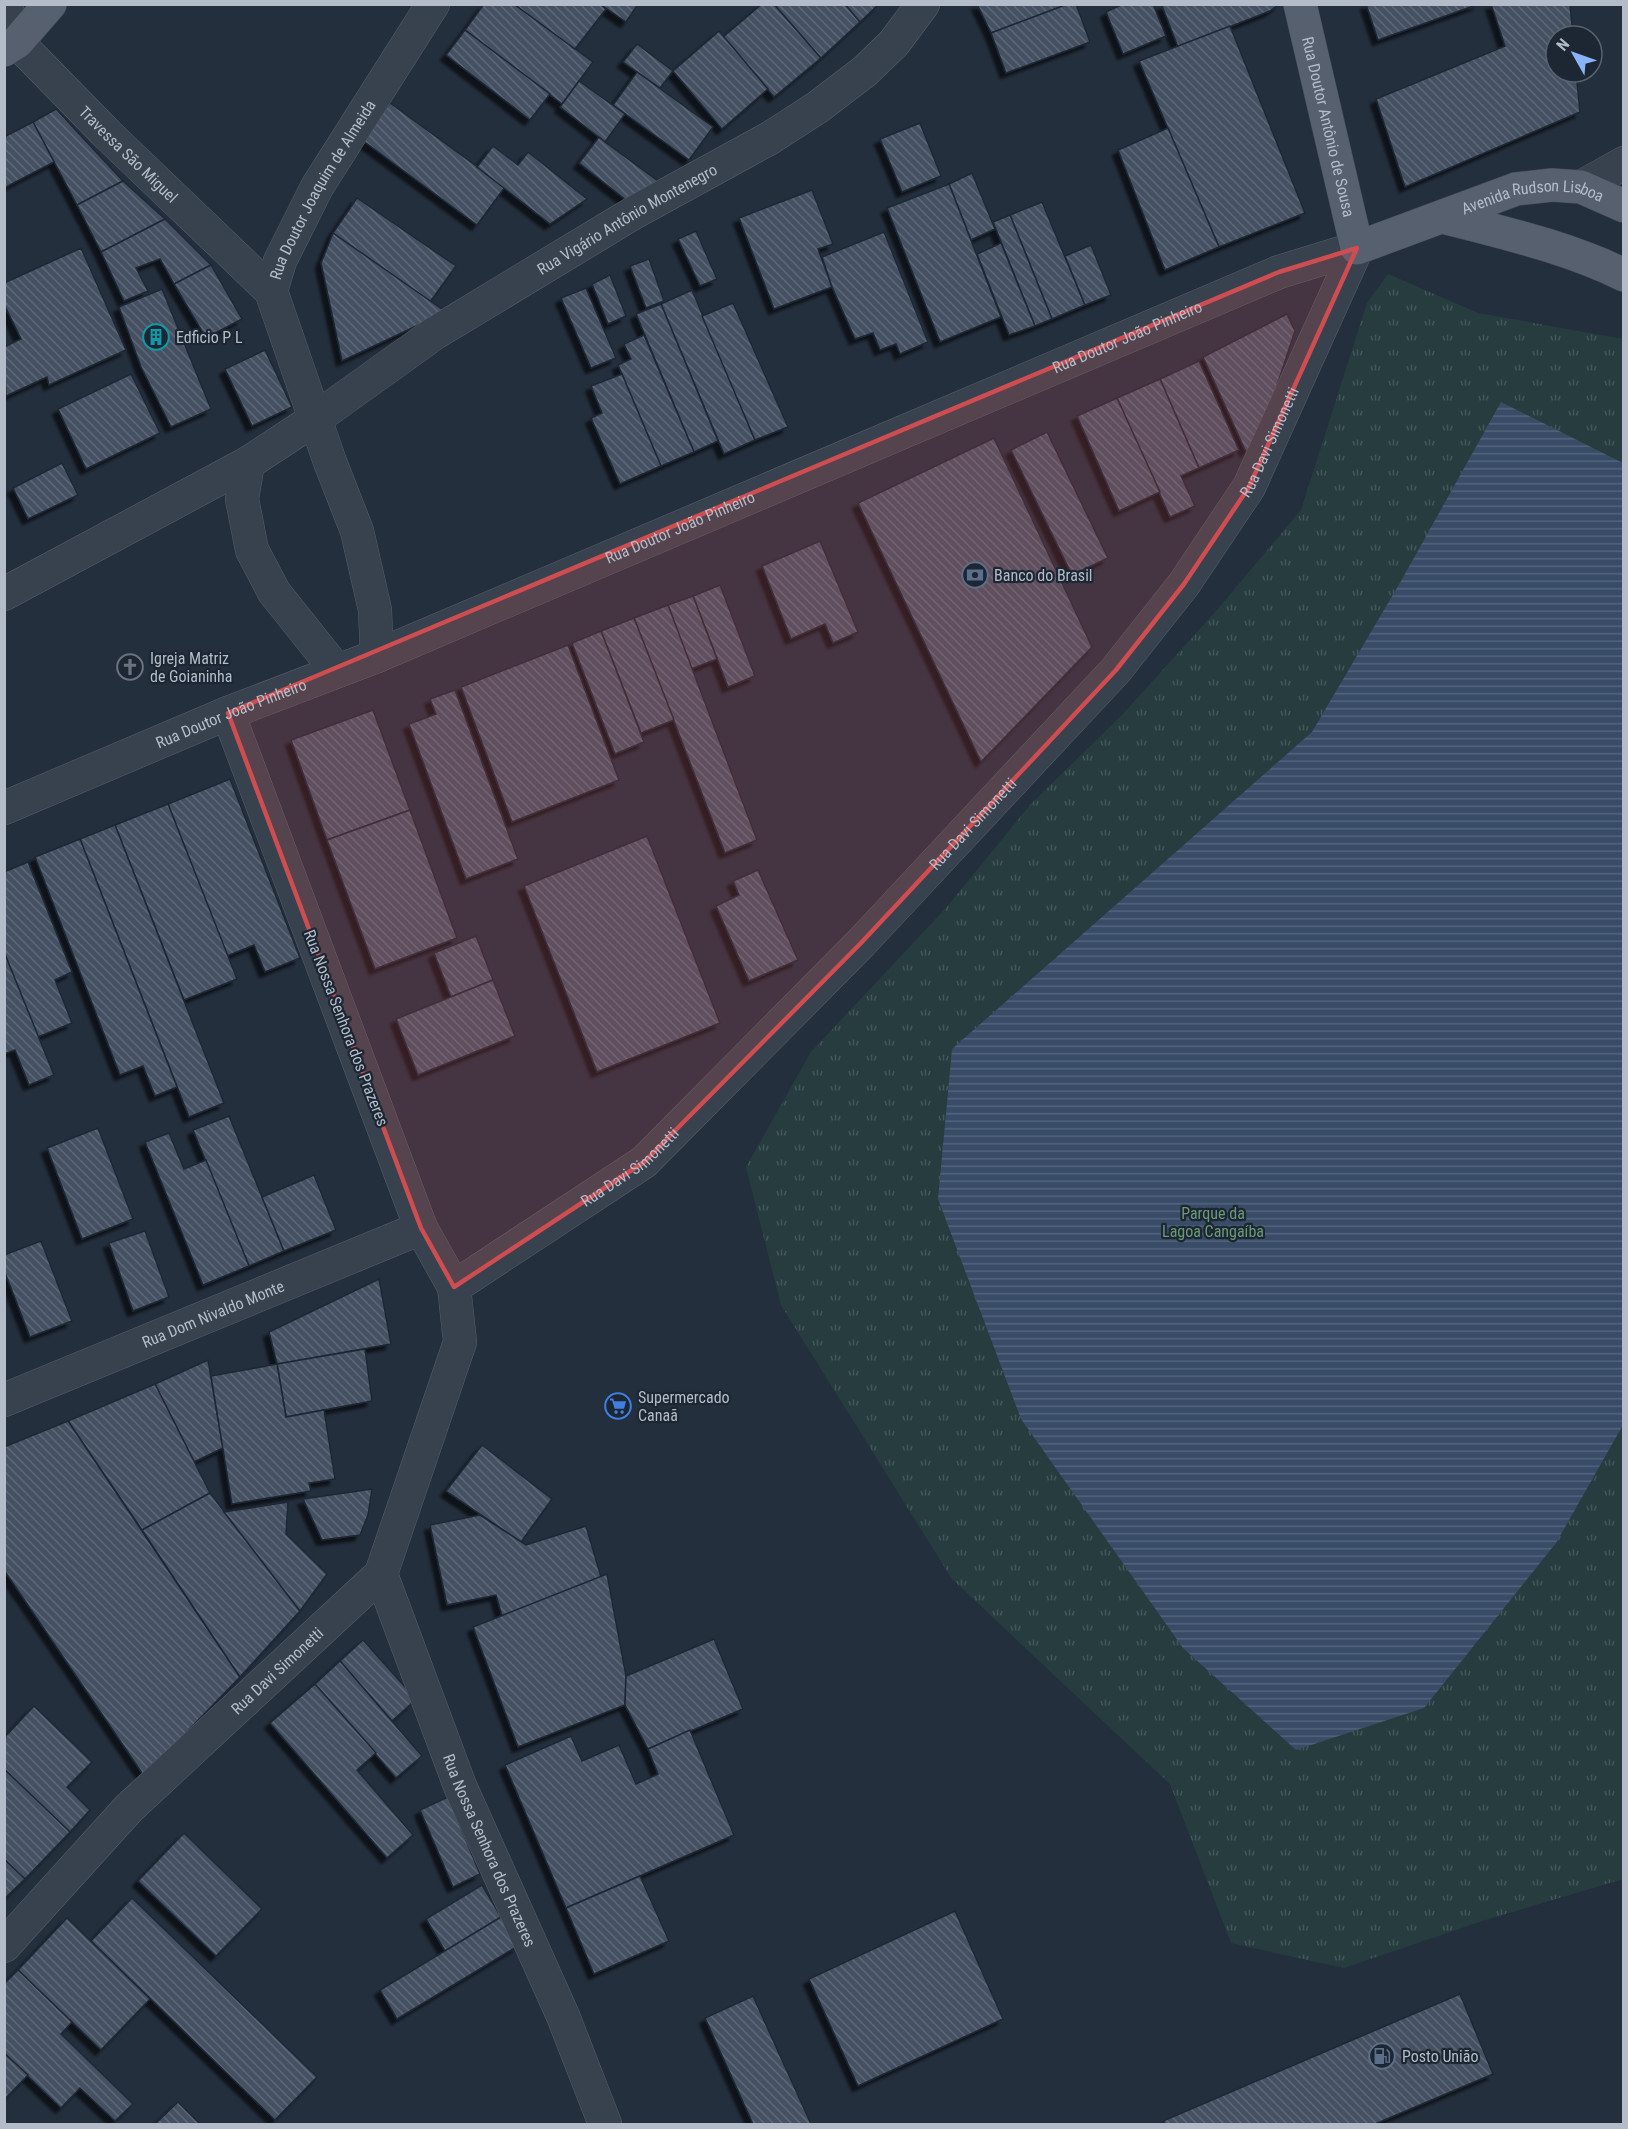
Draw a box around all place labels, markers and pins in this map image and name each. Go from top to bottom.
building icon: Edficio P L [141,322,171,352]
place label: Edficio P L [176,328,243,347]
bank icon: Banco do Brasil [960,560,990,590]
place label: Banco do Brasil [994,566,1092,585]
place label: Igreja Matriz de Goianinha [150,649,233,686]
church icon: Igreja Matriz de Goianinha [115,652,145,682]
place label: Supermercado Canaã [638,1388,730,1425]
supermarket icon: Supermercado Canaã [603,1391,633,1421]
fuel station icon: Posto União [1367,2041,1397,2071]
place label: Posto União [1402,2047,1478,2066]

